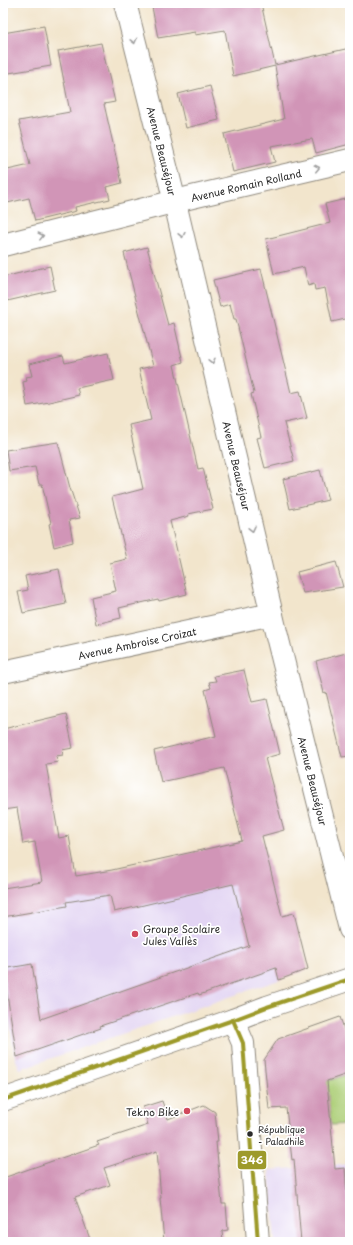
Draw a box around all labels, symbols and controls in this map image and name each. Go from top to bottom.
one-way arrow [130,38,138,44]
street label: Avenue Beauséjour [144,105,180,198]
one-way arrow [313,164,320,173]
street label: Avenue Romain Rolland [189,165,303,205]
one-way arrow [37,232,44,241]
one-way arrow [178,232,186,238]
one-way arrow [208,358,216,365]
street label: Avenue Beauséjour [219,420,255,513]
one-way arrow [247,526,255,532]
street label: Avenue Ambroise Croizat [76,623,198,663]
street label: Avenue Beauséjour [295,735,331,828]
place label: Groupe Scolaire Jules Vallès [143,921,220,948]
marker: Groupe Scolaire Jules Vallès [130,929,140,939]
place label: Tekno Bike [126,1104,179,1119]
marker: Tekno Bike [182,1106,192,1116]
place label: République - Paladhile [258,1122,305,1148]
marker: République - Paladhile [245,1129,255,1139]
line badge: 346 [237,1150,267,1170]
text: 346 [241,1151,264,1168]

